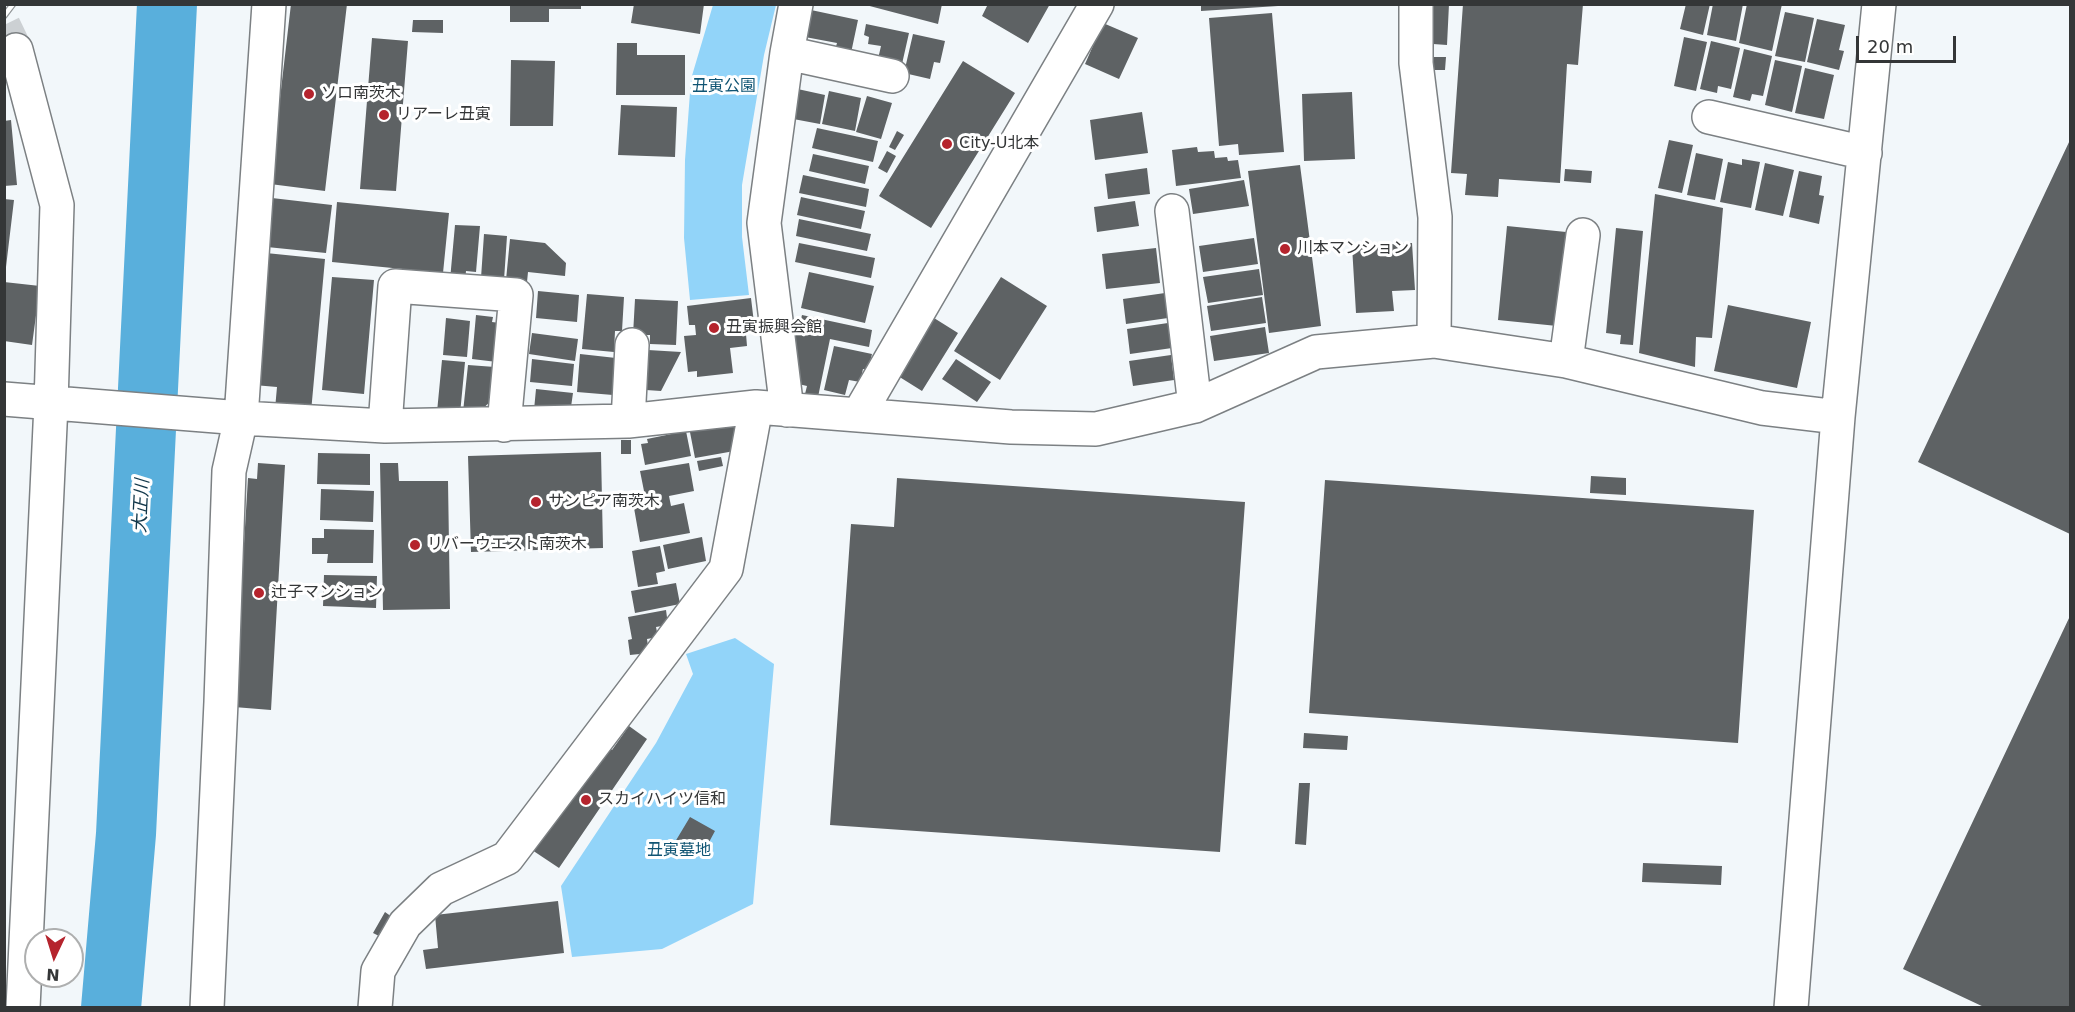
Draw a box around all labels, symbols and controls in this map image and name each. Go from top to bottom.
scale bar [1859,24,1960,62]
text: 20 m [1867,36,1913,57]
park label: 丑寅公園 [692,77,756,97]
place label: ソロ南茨木 [321,84,401,104]
marker: ソロ南茨木 [302,87,316,101]
place label: リアーレ丑寅 [396,105,491,125]
marker: リアーレ丑寅 [377,108,391,122]
place label: City-U北本 [959,134,1040,154]
marker: City-U北本 [940,137,954,151]
place label: 川本マンション [1297,239,1409,259]
marker: 川本マンション [1278,242,1292,256]
place label: 丑寅振興会館 [726,318,822,338]
marker: 丑寅振興会館 [707,321,721,335]
water label: 大正川 [130,478,154,534]
place label: サンピア南茨木 [548,492,660,512]
marker: サンピア南茨木 [529,495,543,509]
place label: リバーウエスト南茨木 [427,535,587,555]
marker: リバーウエスト南茨木 [408,538,422,552]
place label: 辻子マンション [271,583,383,603]
marker: 辻子マンション [252,586,266,600]
place label: スカイハイツ信和 [598,790,726,810]
marker: スカイハイツ信和 [579,793,593,807]
park label: 丑寅墓地 [647,841,711,861]
north arrow [24,928,84,988]
text: N [46,965,60,984]

